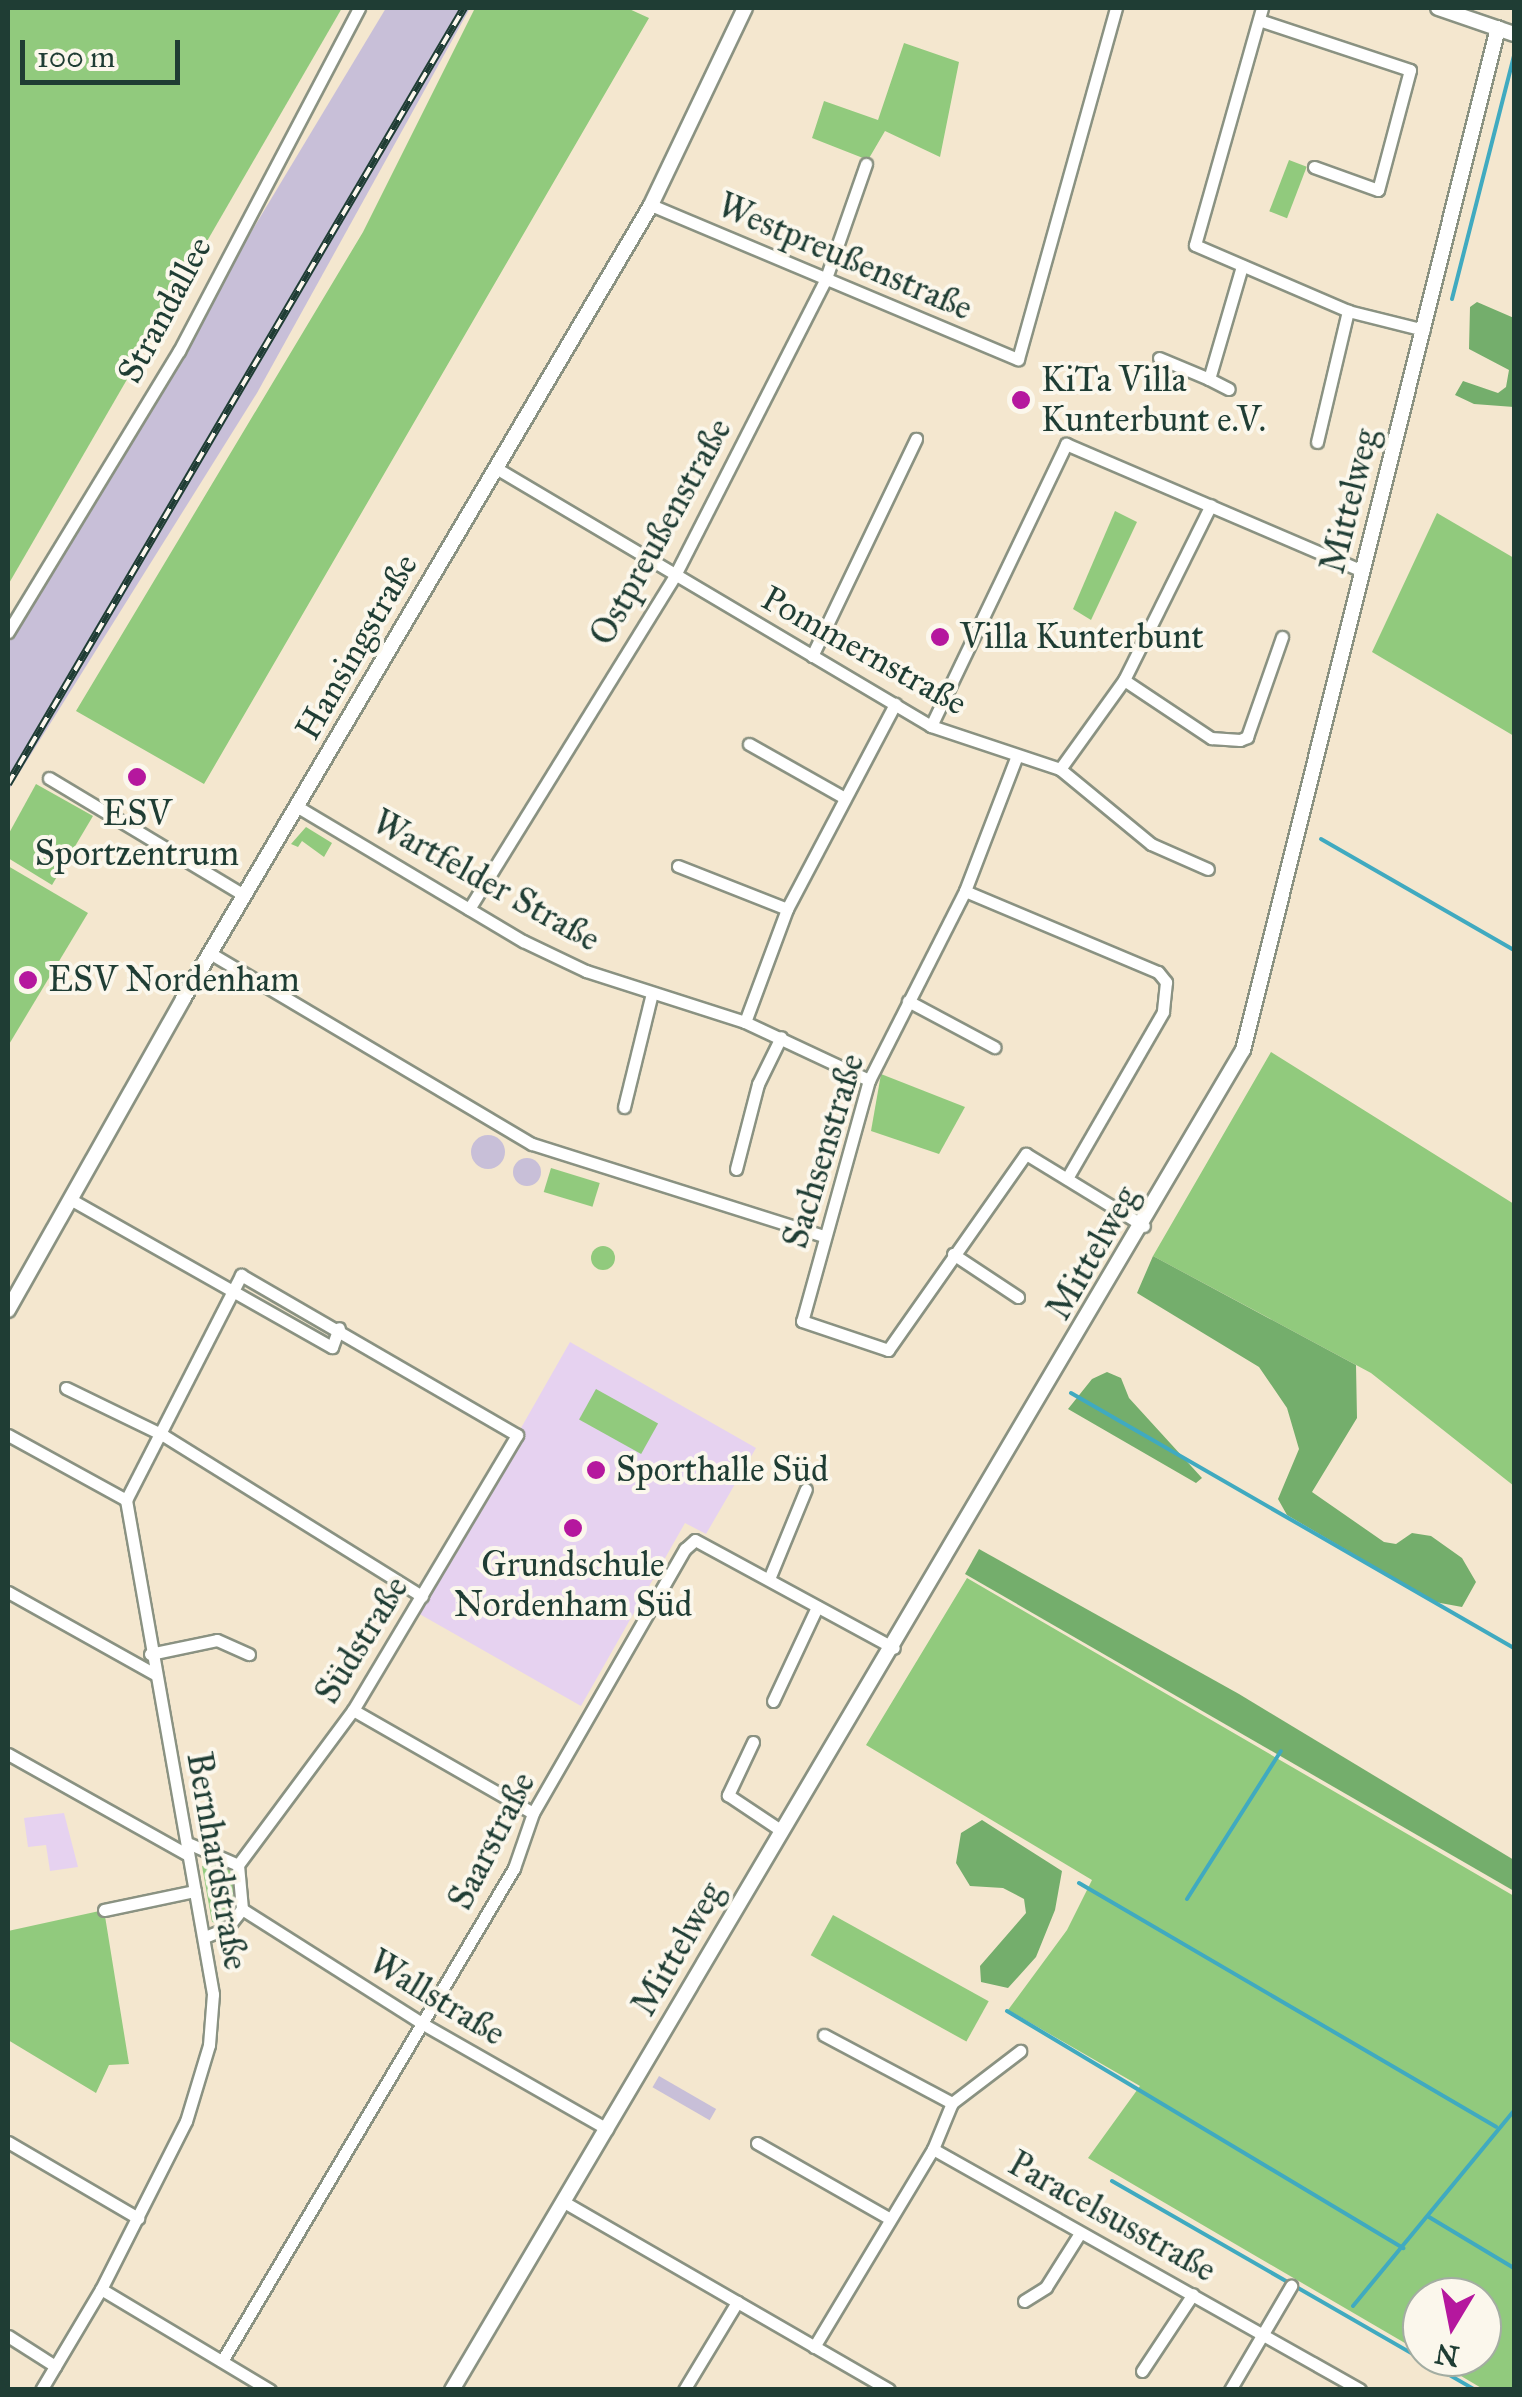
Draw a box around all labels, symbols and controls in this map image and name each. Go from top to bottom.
scale bar [25,20,185,82]
text: 100 m [37,39,115,75]
street label: Westpreußenstraße [711,184,979,330]
street label: Strandallee [109,230,221,390]
place label: KiTa Villa Kunterbunt e.V. [1041,359,1266,441]
marker: KiTa Villa Kunterbunt e.V. [1010,389,1032,411]
street label: Ostpreußenstraße [581,411,741,653]
street label: Mittelweg [1312,424,1388,578]
street label: Hansingstraße [287,547,427,747]
street label: Pommernstraße [754,577,974,725]
place label: Villa Kunterbunt [960,616,1204,658]
marker: Villa Kunterbunt [929,626,951,648]
marker: ESV Sportzentrum [126,766,148,788]
place label: ESV Sportzentrum [35,793,239,875]
street label: Wartfelder Straße [365,801,607,961]
place label: ESV Nordenham [48,959,300,1001]
marker: ESV Nordenham [17,969,39,991]
street label: Sachsenstraße [775,1049,873,1253]
street label: Mittelweg [1038,1179,1148,1327]
place label: Sporthalle Süd [616,1449,828,1491]
marker: Sporthalle Süd [585,1459,607,1481]
marker: Grundschule Nordenham Süd [562,1517,584,1539]
place label: Grundschule Nordenham Süd [454,1544,692,1626]
street label: Südstraße [307,1569,417,1711]
street label: Bernhardstraße [177,1749,257,1973]
street label: Saarstraße [440,1765,544,1917]
street label: Mittelweg [623,1875,733,2023]
street label: Wallstraße [361,1941,513,2055]
street label: Paracelsusstraße [1001,2143,1223,2291]
north arrow [1402,2277,1502,2377]
text: N [1432,2336,1462,2374]

